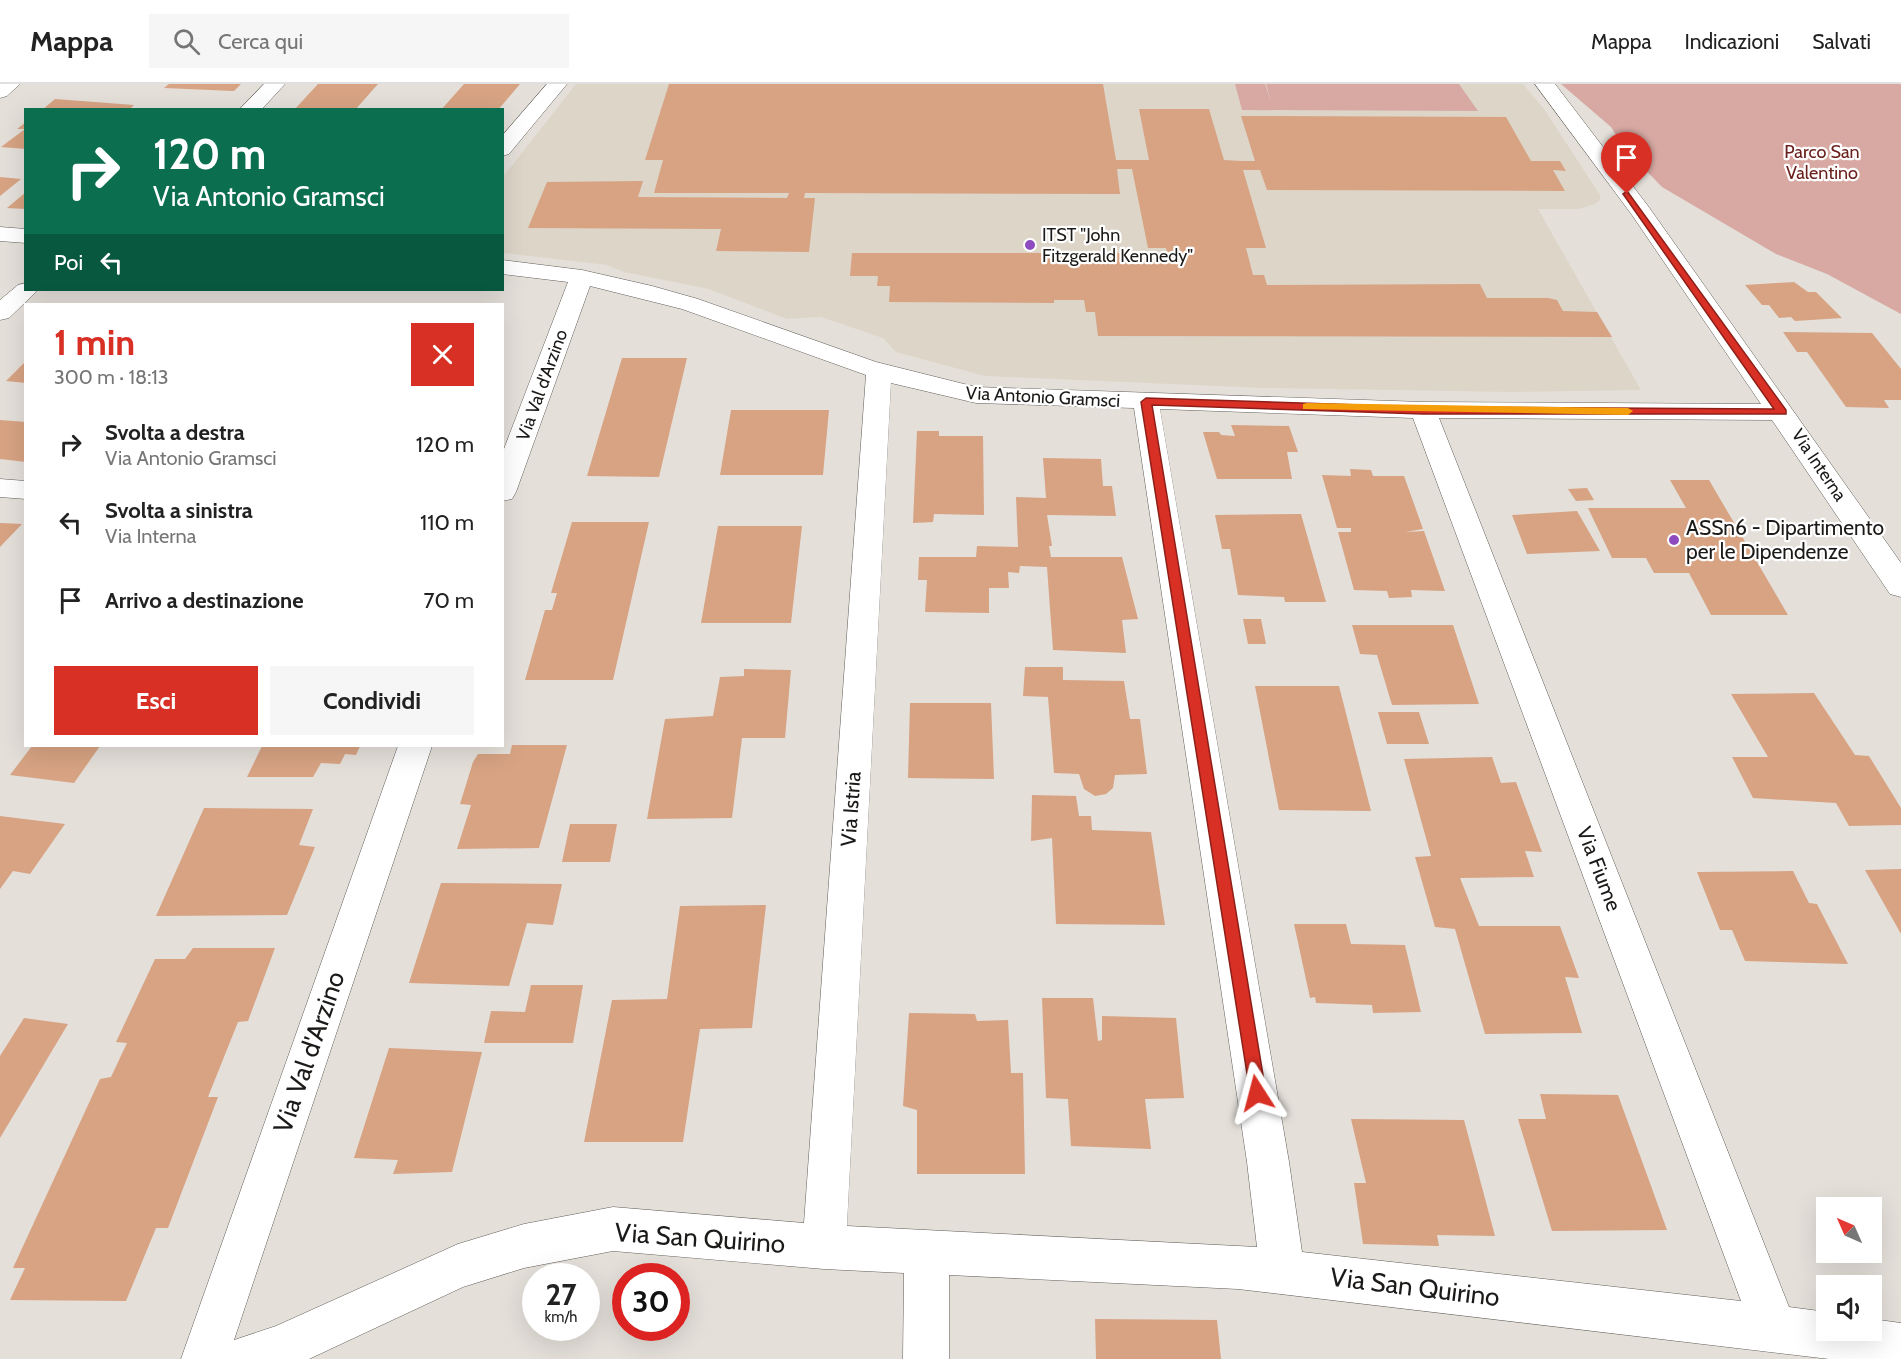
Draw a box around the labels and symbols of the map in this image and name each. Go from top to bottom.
pin [1601,132,1652,194]
park label: Parco San Valentino [1784,141,1860,184]
place label: ITST "John Fitzgerald Kennedy" [1042,224,1193,267]
marker: ITST "John Fitzgerald Kennedy" [1023,238,1037,252]
street label: Via Val d'Arzino [512,326,572,444]
street label: Via Antonio Gramsci [965,382,1121,412]
street label: Via Interna [1787,425,1851,506]
place label: ASSn6 - Dipartimento per le Dipendenze [1686,515,1884,564]
marker: ASSn6 - Dipartimento per le Dipendenze [1667,533,1681,547]
street label: Via Istria [835,771,866,847]
street label: Via Fiume [1572,823,1627,915]
street label: Via Val d'Arzino [266,967,352,1137]
position arrow [1225,1061,1289,1125]
north arrow [1816,1197,1882,1263]
street label: Via San Quirino [614,1216,786,1260]
street label: Via San Quirino [1328,1261,1502,1313]
speed limit sign: 30 [612,1263,690,1341]

